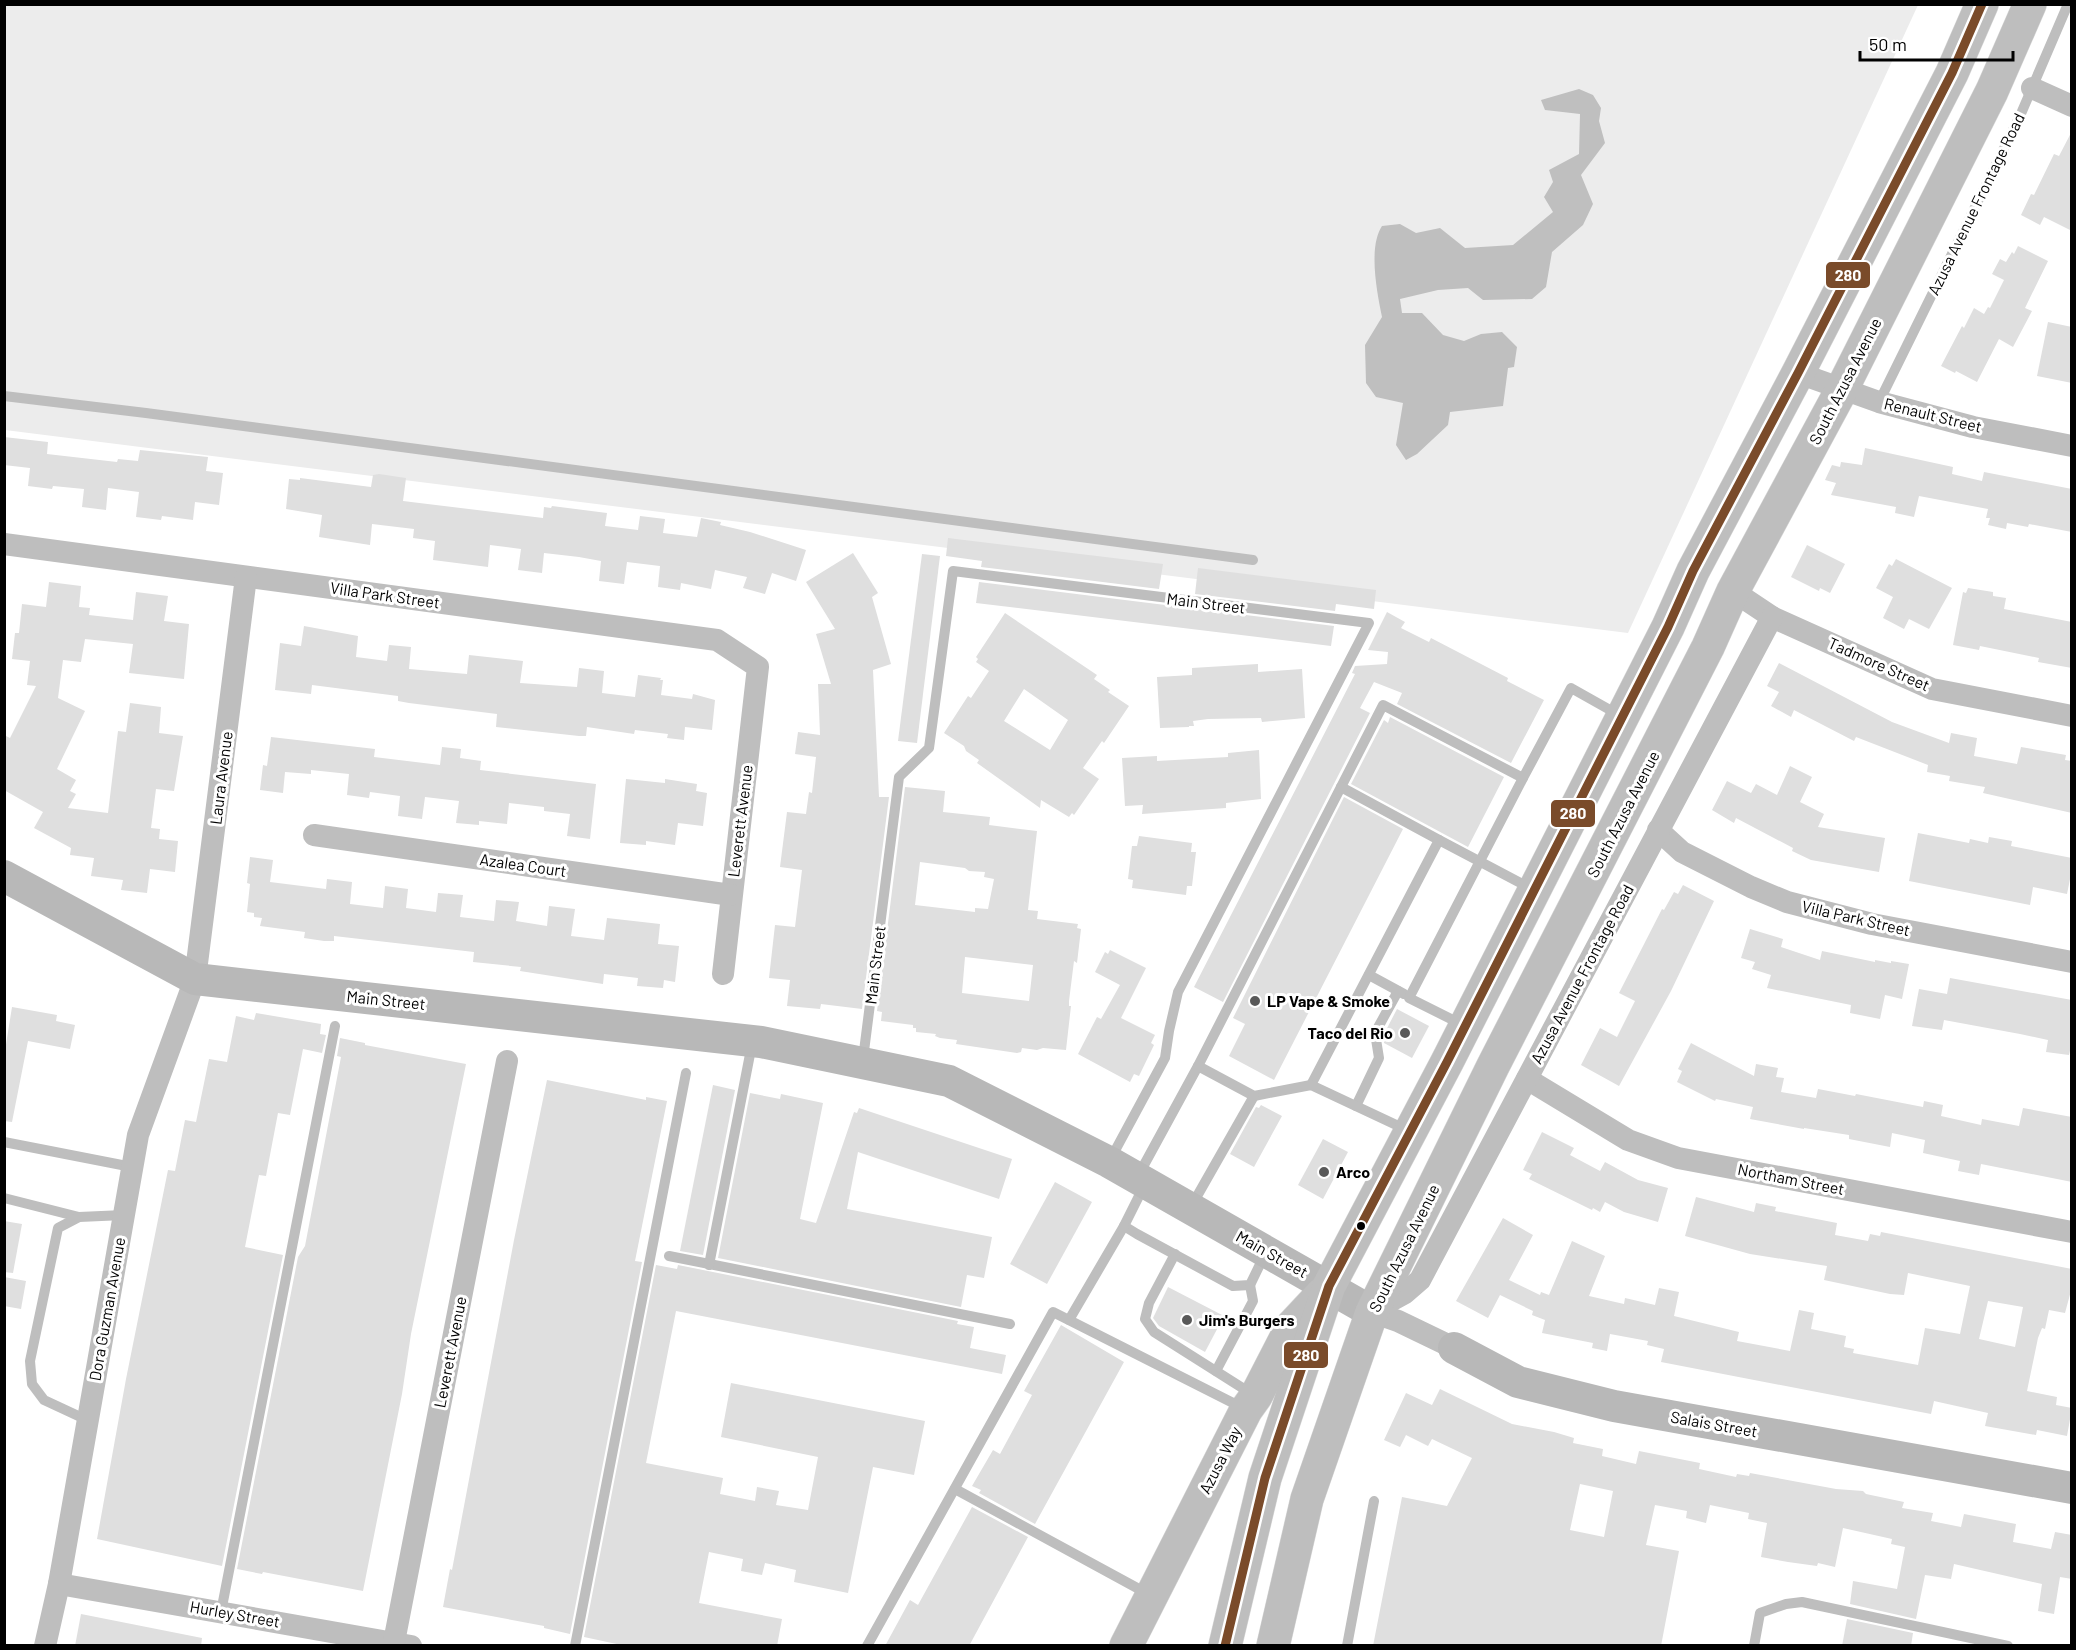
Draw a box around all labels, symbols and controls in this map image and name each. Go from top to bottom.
scale bar [1860,24,2013,62]
text: 50 m [1869,33,1907,55]
street label: Azusa Avenue Frontage Road [1923,110,2028,298]
line badge: 280 [1825,261,1871,289]
text: 280 [1835,265,1861,284]
street label: South Azusa Avenue [1804,314,1885,447]
street label: Renault Street [1882,393,1984,436]
street label: Villa Park Street [329,577,441,612]
street label: Main Street [1166,588,1247,617]
street label: Tadmore Street [1826,633,1933,694]
street label: Laura Avenue [205,730,236,826]
street label: South Azusa Avenue [1582,747,1663,880]
street label: Leverett Avenue [723,764,756,878]
line badge: 280 [1550,799,1596,828]
text: 280 [1560,803,1586,822]
street label: Azalea Court [478,849,568,880]
street label: Azusa Avenue Frontage Road [1526,881,1637,1067]
street label: Villa Park Street [1800,896,1912,939]
street label: Main Street [860,924,889,1005]
street label: Main Street [346,986,426,1013]
place label: LP Vape & Smoke [1267,991,1390,1010]
marker: LP Vape & Smoke [1248,994,1262,1008]
place label: Taco del Rio [1307,1023,1393,1042]
marker: Taco del Rio [1398,1026,1412,1040]
street label: Northam Street [1736,1159,1846,1198]
place label: Arco [1336,1162,1370,1181]
marker: Arco [1317,1165,1331,1179]
street label: South Azusa Avenue [1364,1181,1443,1315]
unlabelled marker [1355,1220,1367,1232]
street label: Main Street [1233,1226,1311,1281]
street label: Dora Guzman Avenue [85,1236,128,1382]
street label: Leverett Avenue [429,1295,470,1409]
place label: Jim's Burgers [1199,1310,1295,1329]
marker: Jim's Burgers [1180,1313,1194,1327]
line badge: 280 [1283,1341,1329,1369]
text: 280 [1293,1345,1319,1364]
street label: Salais Street [1669,1407,1759,1441]
street label: Azusa Way [1194,1422,1245,1497]
street label: Hurley Street [189,1596,282,1631]

